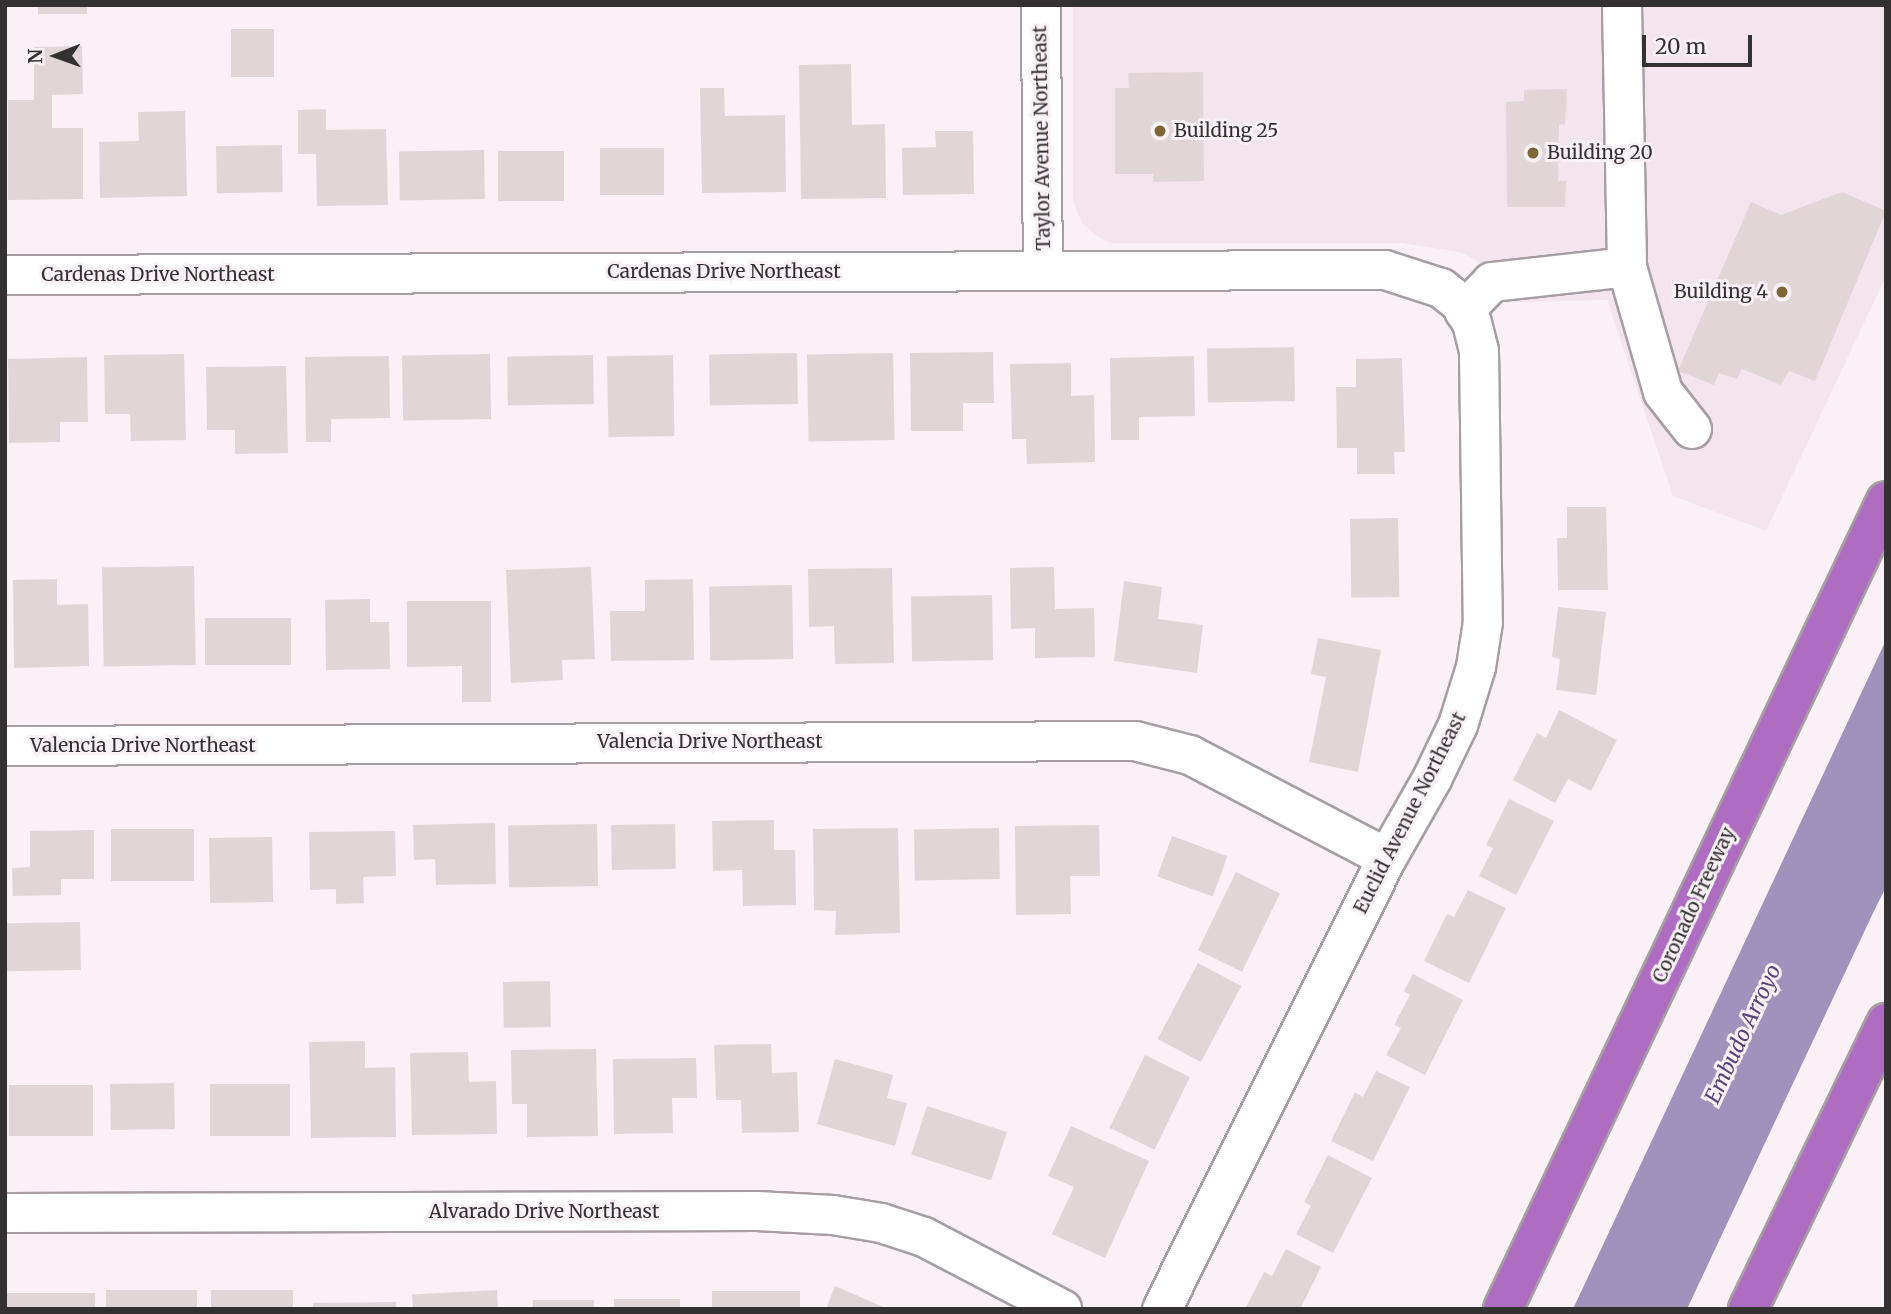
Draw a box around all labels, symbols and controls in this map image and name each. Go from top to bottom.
north arrow [21,21,91,91]
scale bar [1646,21,1756,65]
street label: Taylor Avenue Northeast [1029,25,1055,251]
text: 20 m [1655,33,1706,60]
text: N [23,49,47,64]
place label: Building 25 [1174,120,1278,142]
marker: Building 25 [1152,123,1168,139]
place label: Building 20 [1547,142,1653,164]
marker: Building 20 [1525,145,1541,161]
street label: Cardenas Drive Northeast [607,261,841,283]
street label: Cardenas Drive Northeast [41,264,275,286]
place label: Building 4 [1674,281,1768,303]
marker: Building 4 [1774,284,1790,300]
street label: Euclid Avenue Northeast [1349,708,1471,918]
street label: Valencia Drive Northeast [597,731,823,753]
street label: Valencia Drive Northeast [30,735,256,757]
street label: Coronado Freeway [1648,824,1740,986]
water label: Embudo Arroyo [1700,961,1786,1107]
street label: Alvarado Drive Northeast [429,1201,659,1223]

